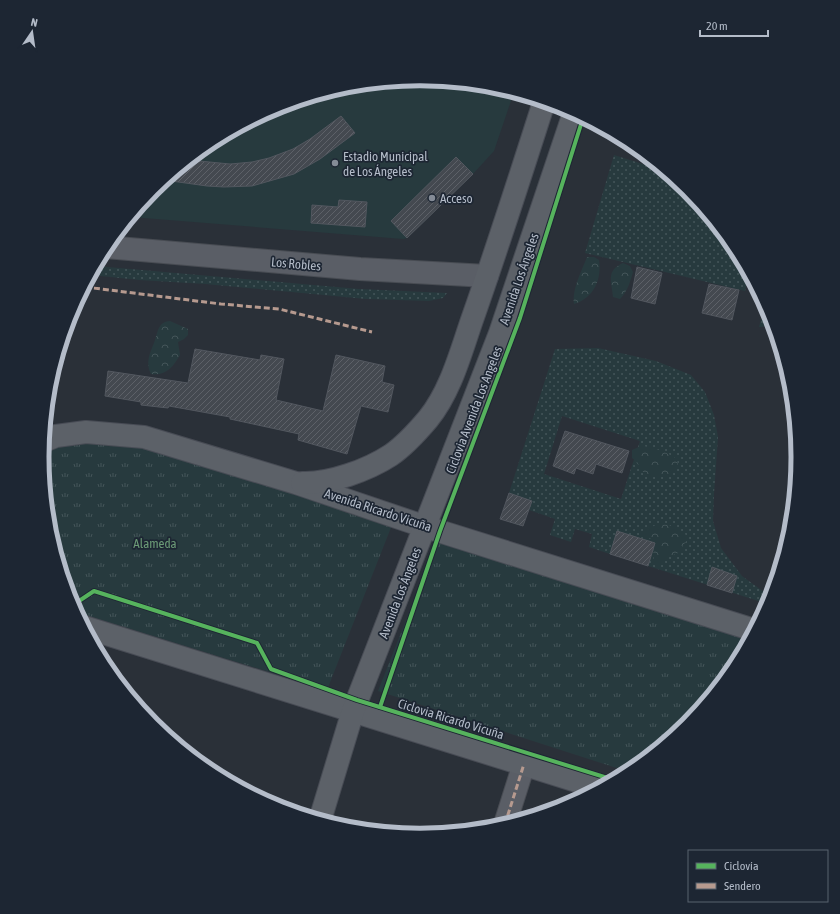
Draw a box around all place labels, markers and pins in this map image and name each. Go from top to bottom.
place label: Estadio Municipal de Los Ángeles [343,149,428,179]
marker: Estadio Municipal de Los Ángeles [330,158,340,168]
place label: Acceso [440,191,473,206]
marker: Acceso [427,193,437,203]

